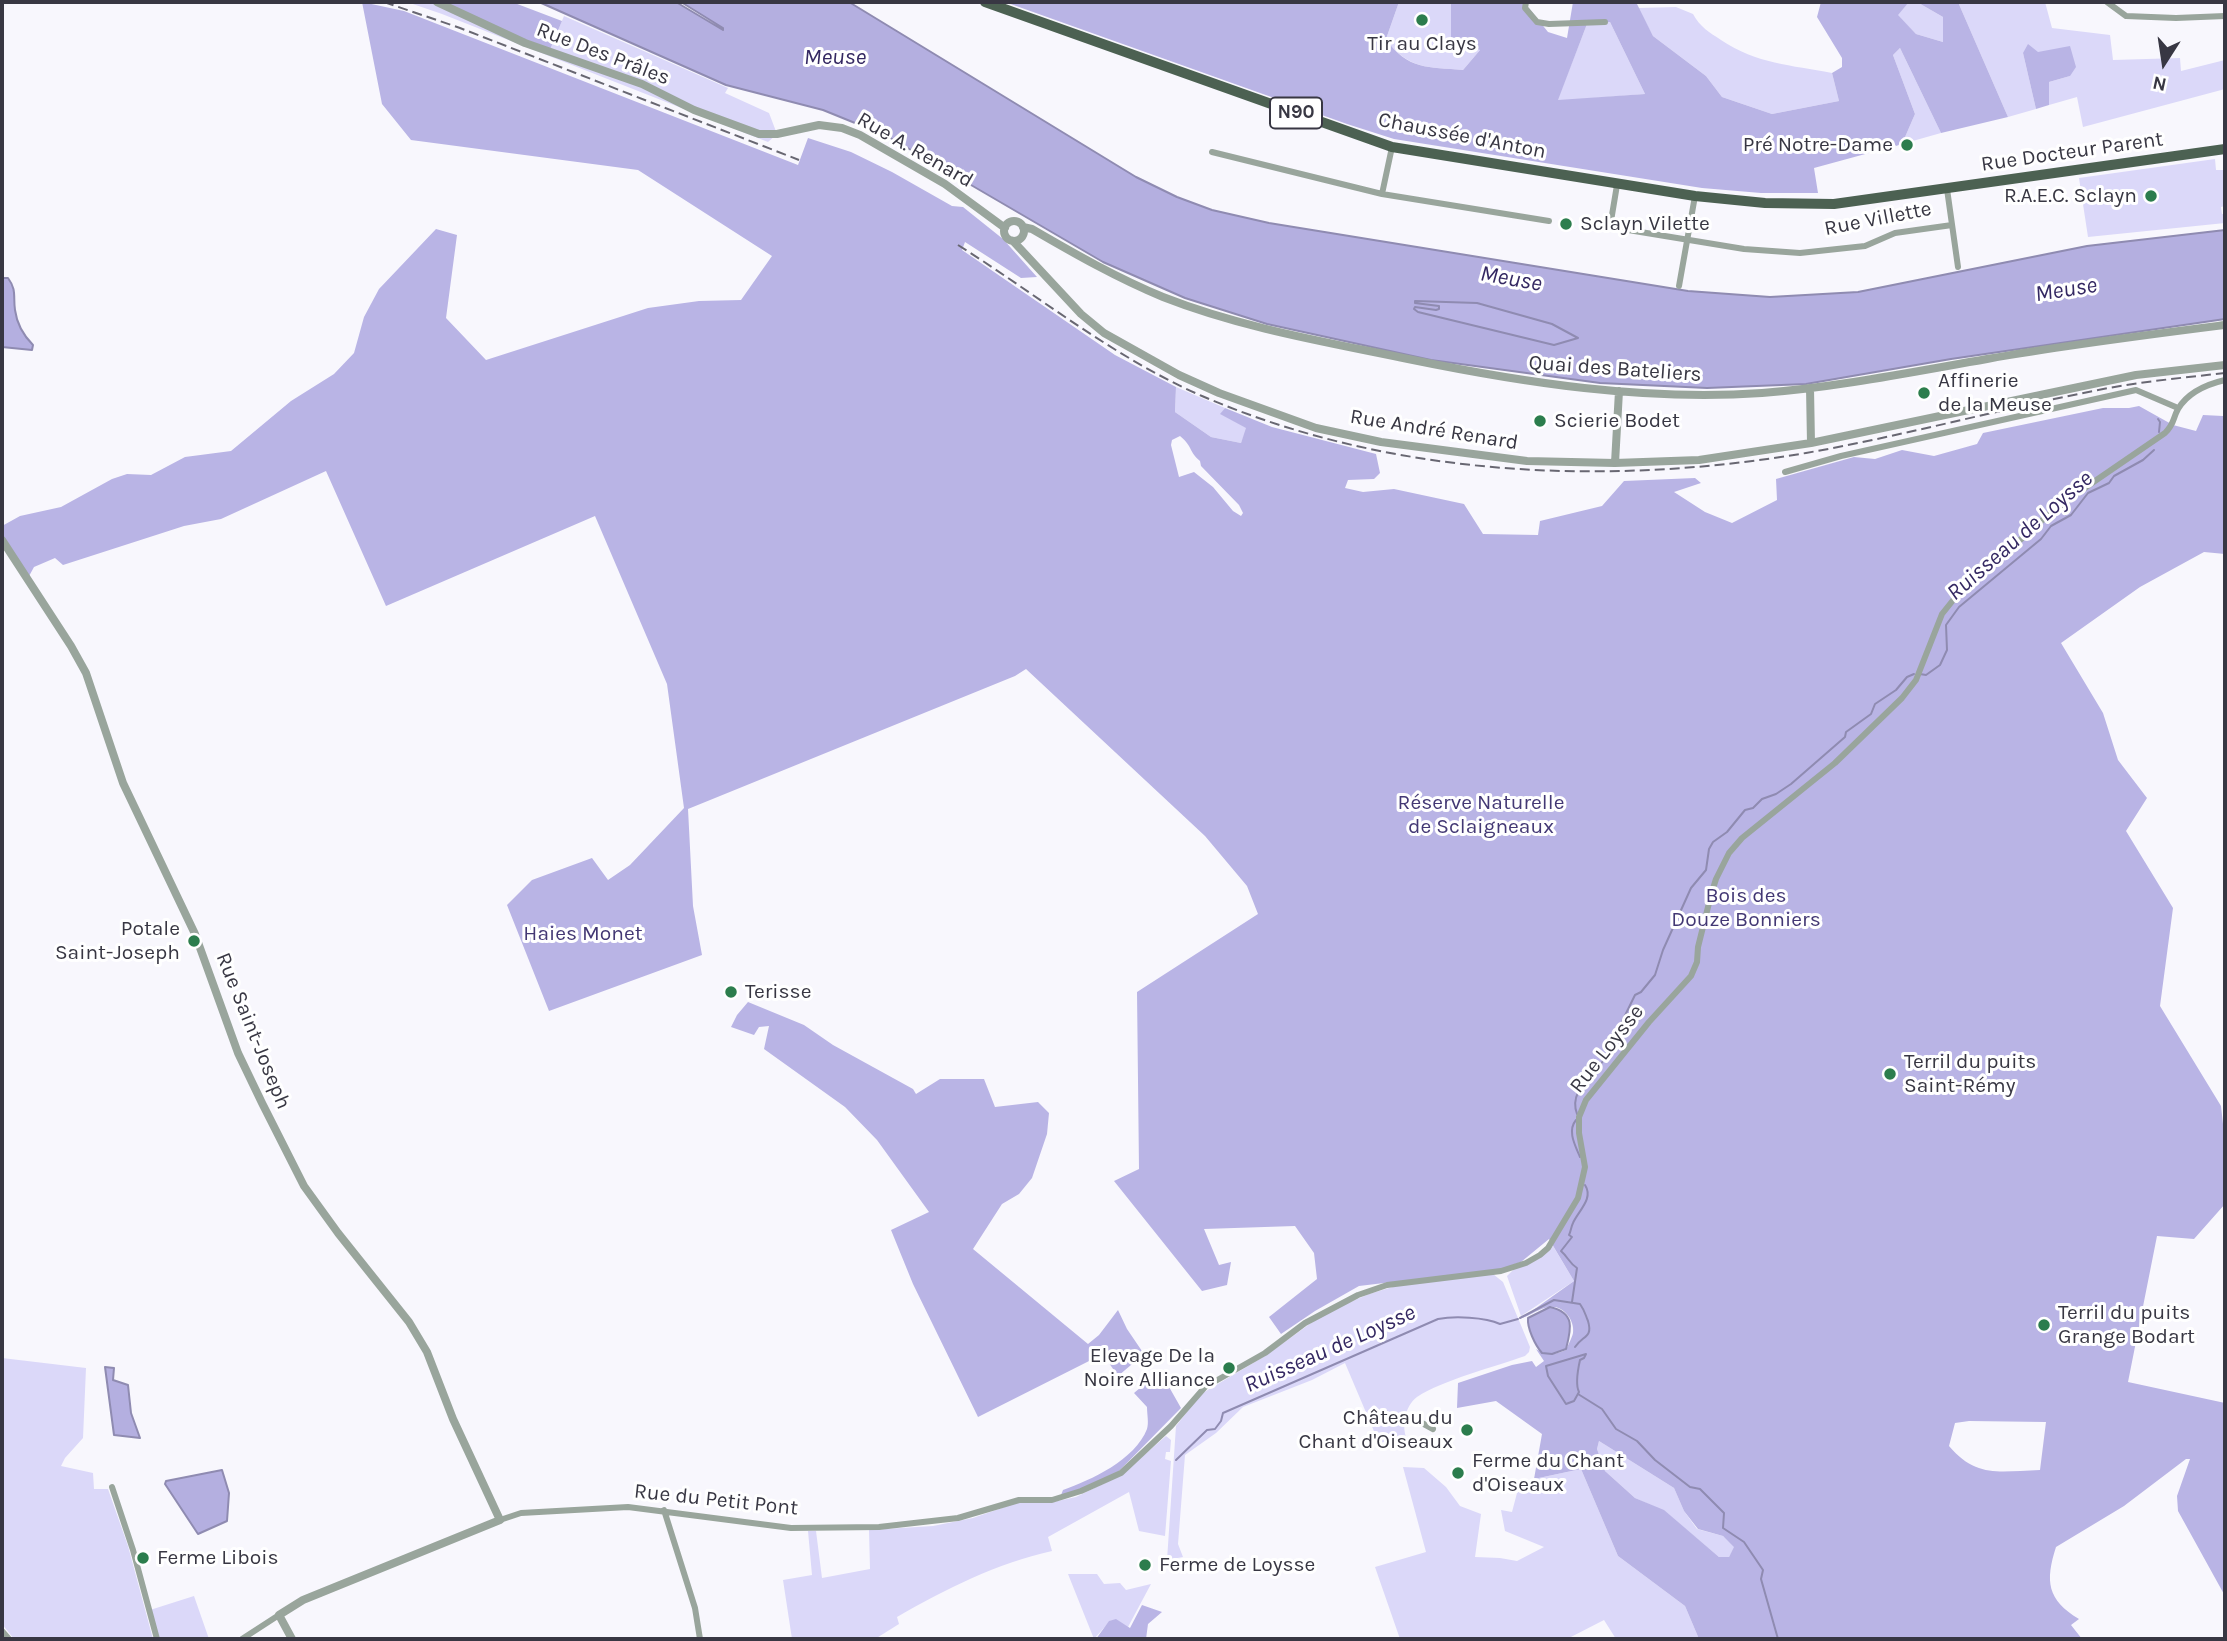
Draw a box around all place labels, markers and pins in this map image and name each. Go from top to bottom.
marker: Tir au Clays [1414,12,1430,28]
place label: Tir au Clays [1367,31,1477,57]
place label: Pré Notre-Dame [1743,132,1893,158]
marker: Pré Notre-Dame [1899,137,1915,153]
place label: R.A.E.C. Sclayn [2004,183,2137,209]
marker: R.A.E.C. Sclayn [2143,188,2159,204]
place label: Sclayn Vilette [1580,211,1710,237]
marker: Sclayn Vilette [1558,216,1574,232]
place label: Affinerie de la Meuse [1938,368,2052,418]
marker: Affinerie de la Meuse [1916,385,1932,401]
place label: Scierie Bodet [1554,408,1680,434]
marker: Scierie Bodet [1532,413,1548,429]
place label: Potale Saint-Joseph [55,916,180,966]
marker: Potale Saint-Joseph [186,933,202,949]
place label: Terisse [745,979,811,1005]
marker: Terisse [723,984,739,1000]
place label: Terril du puits Saint-Rémy [1904,1049,2036,1099]
marker: Terril du puits Saint-Rémy [1882,1066,1898,1082]
place label: Terril du puits Grange Bodart [2058,1300,2195,1350]
marker: Terril du puits Grange Bodart [2036,1317,2052,1333]
place label: Elevage De la Noire Alliance [1084,1343,1215,1393]
marker: Elevage De la Noire Alliance [1221,1360,1237,1376]
place label: Château du Chant d'Oiseaux [1298,1405,1453,1455]
marker: Château du Chant d'Oiseaux [1459,1422,1475,1438]
place label: Ferme du Chant d'Oiseaux [1472,1448,1624,1498]
marker: Ferme du Chant d'Oiseaux [1450,1465,1466,1481]
place label: Ferme Libois [157,1545,278,1571]
marker: Ferme Libois [135,1550,151,1566]
place label: Ferme de Loysse [1159,1552,1315,1578]
marker: Ferme de Loysse [1137,1557,1153,1573]

